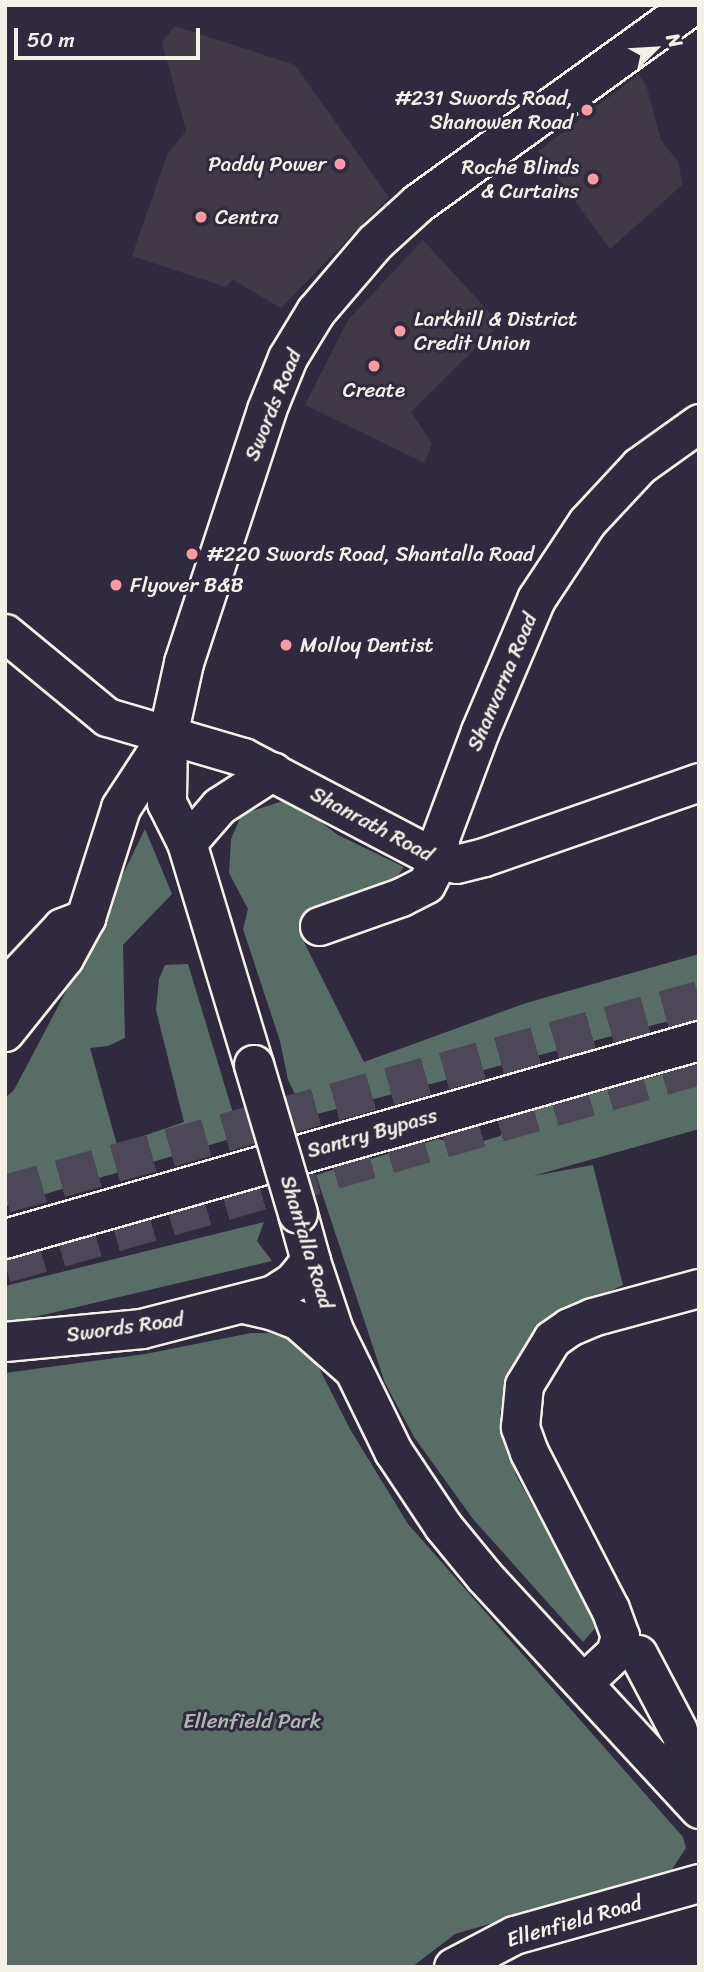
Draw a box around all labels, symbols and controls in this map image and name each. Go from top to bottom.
scale bar [18,14,203,58]
north arrow [620,14,690,84]
text: 50 m [27,21,75,59]
text: N [657,28,692,53]
place label: #231 Swords Road, Shanowen Road [394,85,573,135]
marker: #231 Swords Road, Shanowen Road [579,102,595,118]
place label: Paddy Power [207,151,326,177]
place label: Roche Blinds & Curtains [461,154,579,204]
marker: Paddy Power [332,156,348,172]
marker: Roche Blinds & Curtains [585,171,601,187]
place label: Centra [215,204,279,230]
marker: Centra [193,209,209,225]
place label: Larkhill & District Credit Union [414,306,578,356]
marker: Larkhill & District Credit Union [392,323,408,339]
street label: Swords Road [239,345,307,465]
marker: Create [366,358,382,374]
place label: Create [343,377,405,403]
place label: #220 Swords Road, Shantalla Road [206,541,533,567]
marker: #220 Swords Road, Shantalla Road [184,546,200,562]
place label: Flyover B&B [130,572,244,598]
marker: Flyover B&B [108,577,124,593]
street label: Shanvarna Road [462,609,542,755]
place label: Molloy Dentist [300,632,434,658]
marker: Molloy Dentist [278,637,294,653]
street label: Shanrath Road [306,781,438,867]
street label: Santry Bypass [304,1103,440,1163]
street label: Shantalla Road [275,1172,339,1312]
street label: Swords Road [65,1306,185,1348]
park label: Ellenfield Park [183,1708,321,1734]
street label: Ellenfield Road [503,1890,645,1952]

